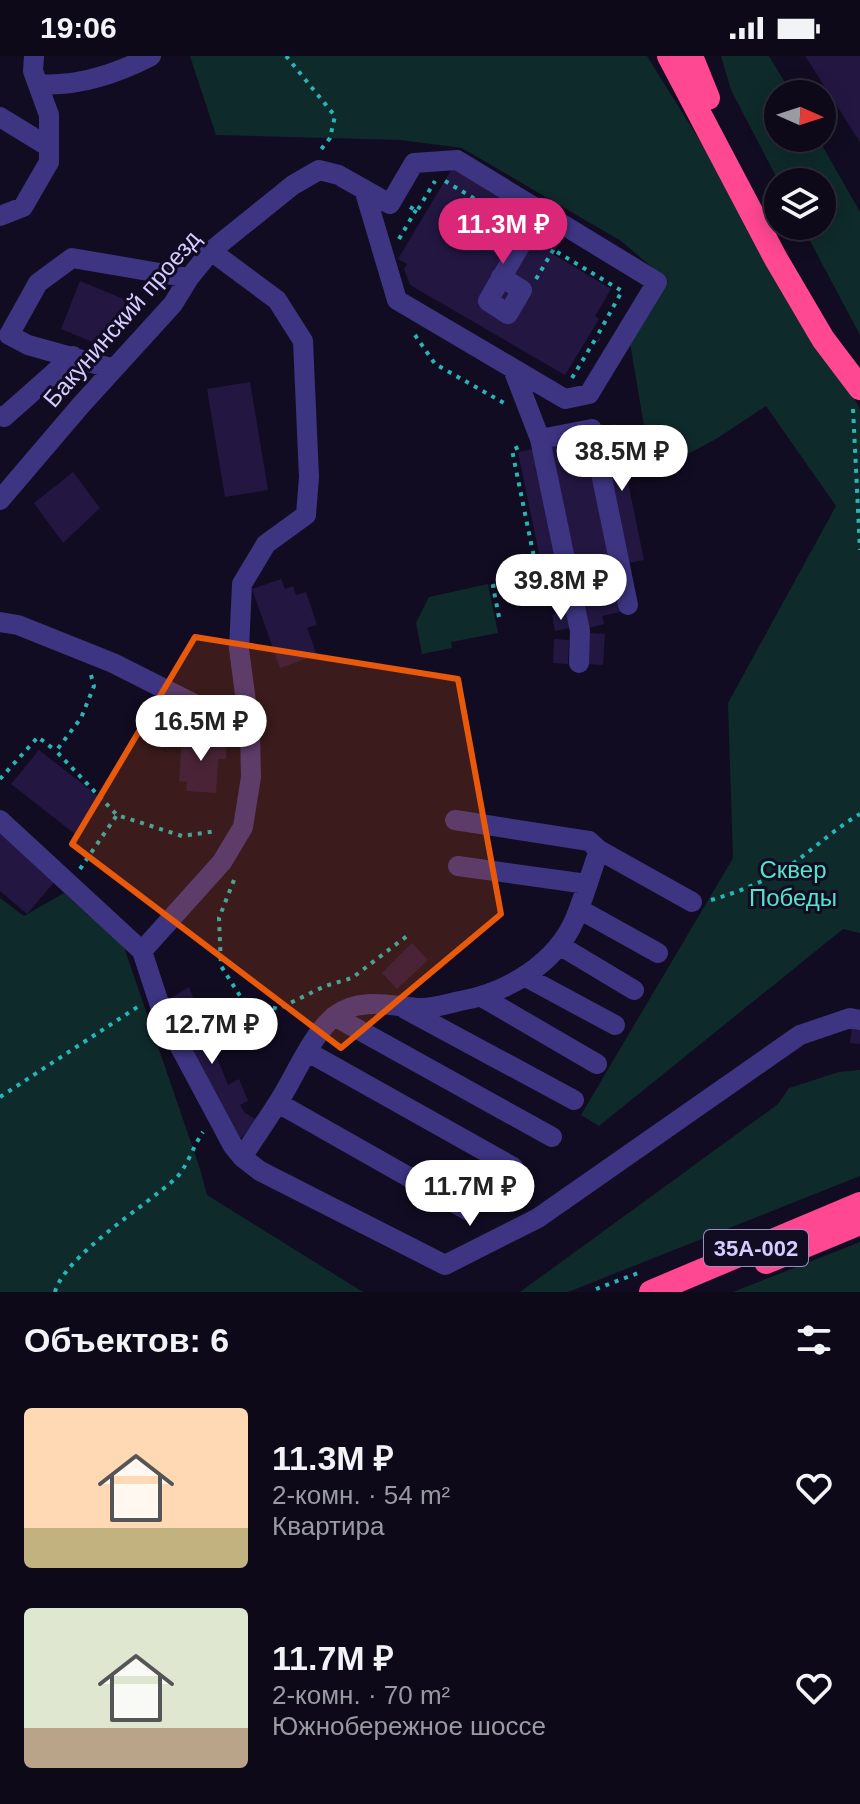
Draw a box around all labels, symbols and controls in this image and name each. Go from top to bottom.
text: 19:06 [40,11,117,44]
north arrow [764,80,836,152]
map controls [764,80,836,240]
button: layers [764,168,836,240]
pin: 11.3M ₽ [429,198,577,266]
text: 11.3M ₽ [456,209,550,239]
street label: Бакунинский проезд [38,225,206,412]
pin: 38.5M ₽ [548,425,696,493]
text: 38.5M ₽ [575,436,669,466]
pin: 39.8M ₽ [487,554,635,622]
text: 39.8M ₽ [514,565,608,595]
pin: 16.5M ₽ [127,695,275,763]
text: 16.5M ₽ [154,706,248,736]
park label: Сквер Победы [749,856,837,911]
pin: 12.7M ₽ [138,998,286,1066]
text: 12.7M ₽ [165,1009,259,1039]
pin: 11.7M ₽ [396,1160,544,1228]
text: 11.7M ₽ [423,1171,517,1201]
road number: 35А-002 [704,1230,808,1266]
icon: filters [792,1318,836,1362]
text: Объектов: 6 [24,1321,229,1359]
text: 11.3M ₽ [272,1439,394,1477]
icon: home [88,1440,184,1536]
icon: heart [792,1466,836,1510]
text: 2-комн. · 54 m² [272,1480,450,1510]
text: Квартира [272,1511,384,1541]
text: 11.7M ₽ [272,1639,394,1677]
icon: home [88,1640,184,1736]
icon: heart [792,1666,836,1710]
text: 2-комн. · 70 m² [272,1680,450,1710]
text: Южнобережное шоссе [272,1711,546,1741]

